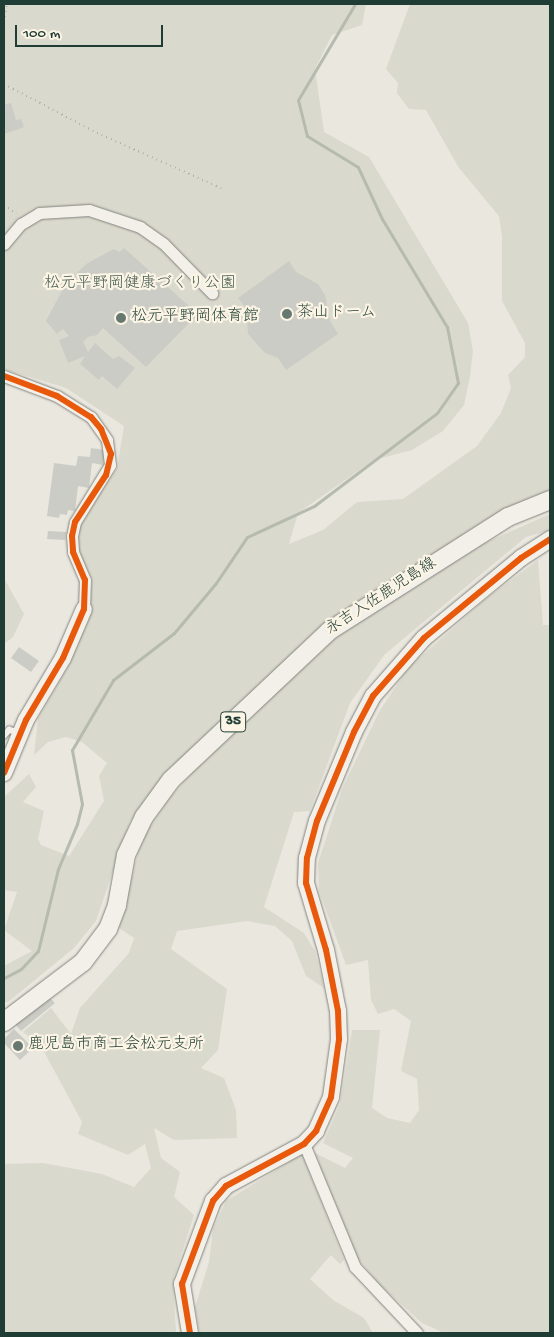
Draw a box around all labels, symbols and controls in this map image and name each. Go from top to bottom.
scale bar [18,15,165,47]
text: 100 m [23,25,60,43]
park label: 松元平野岡健康づくり公園 [44,275,236,295]
place label: 茶山ドーム [297,304,377,324]
place label: 松元平野岡体育館 [131,308,259,328]
marker: 茶山ドーム [281,308,293,320]
marker: 松元平野岡体育館 [115,312,127,324]
street label: 永吉入佐鹿児島線 [323,555,441,641]
road number: 35 [219,710,247,734]
place label: 鹿児島市商工会松元支所 [28,1036,204,1056]
marker: 鹿児島市商工会松元支所 [12,1040,24,1052]

